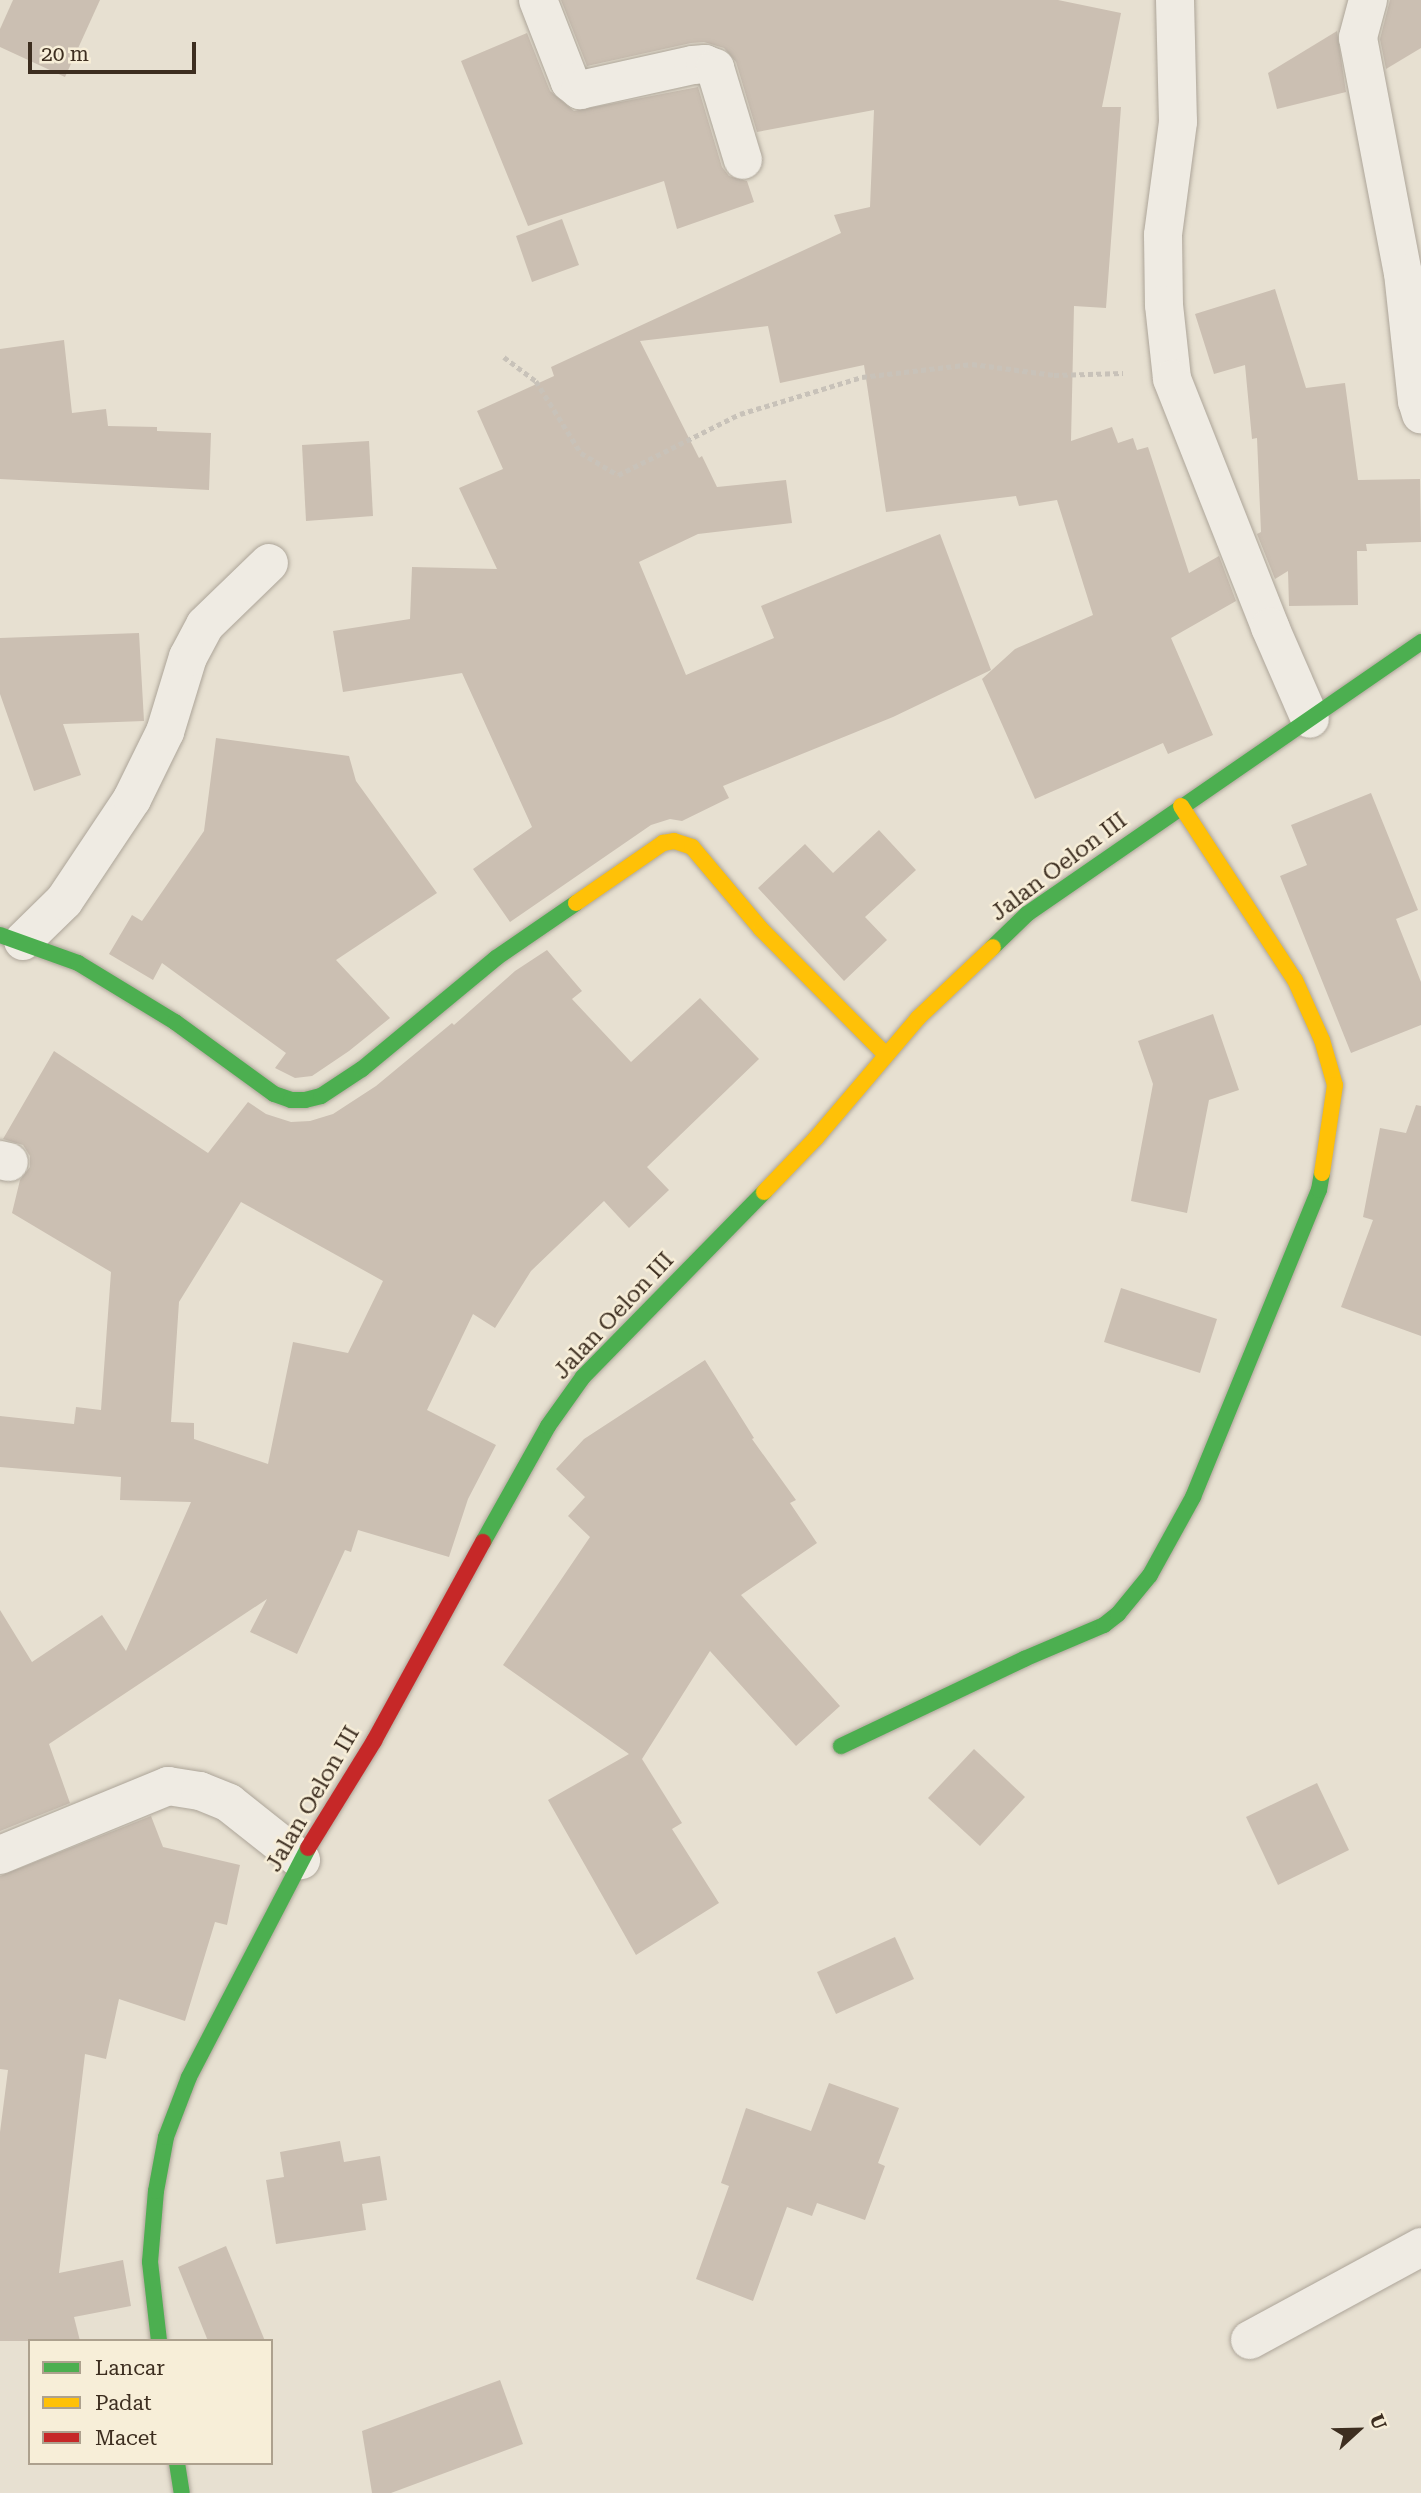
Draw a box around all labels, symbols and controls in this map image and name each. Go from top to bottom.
scale bar [32,28,200,72]
text: 20 m [41,42,89,66]
street label: Jalan Oelon III [985,807,1133,927]
street label: Jalan Oelon III [548,1247,680,1385]
street label: Jalan Oelon III [260,1721,366,1877]
legend [28,2339,273,2465]
text: Lancar [95,2356,165,2380]
text: Padat [95,2391,152,2415]
north arrow [1323,2395,1393,2465]
text: U [1365,2411,1391,2433]
text: Macet [95,2426,157,2450]

